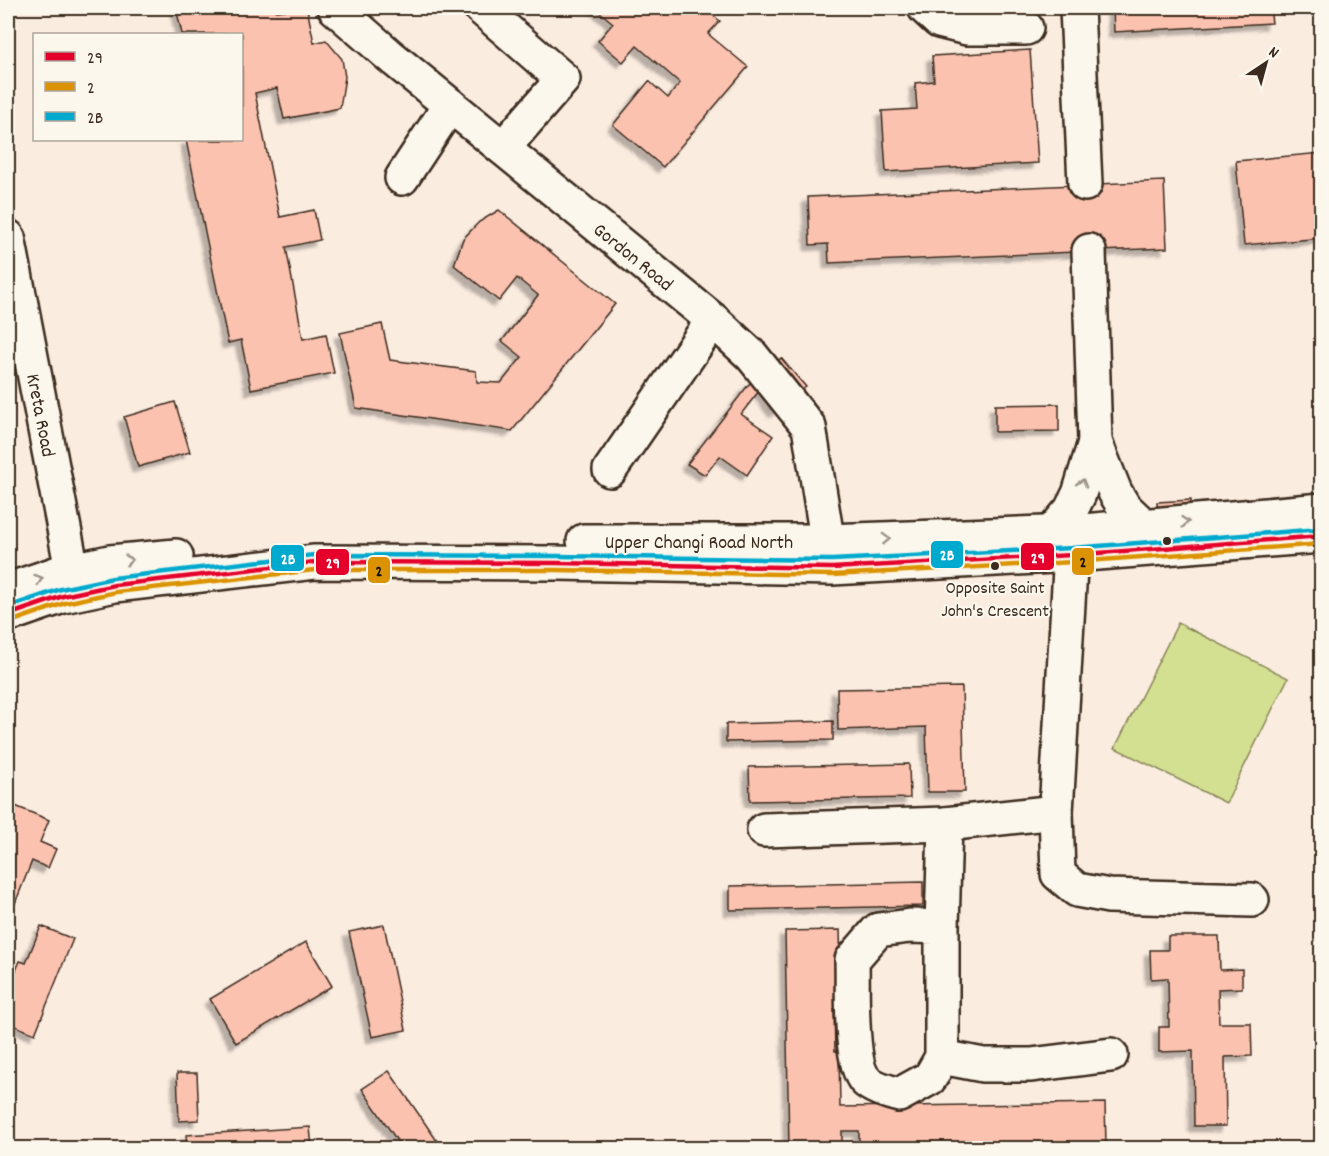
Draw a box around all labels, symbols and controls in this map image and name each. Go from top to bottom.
legend [33,33,243,141]
north arrow [1236,33,1296,93]
text: N [1263,41,1283,65]
text: 29 [87,47,103,72]
text: 2 [87,77,95,102]
text: 2B [87,107,103,132]
street label: Gordon Road [586,217,678,299]
street label: Kreta Road [17,372,61,460]
one-way arrow [1075,478,1087,489]
one-way arrow [1181,516,1190,529]
street label: Upper Changi Road North [605,530,793,558]
one-way arrow [881,533,890,545]
unlabelled marker [1161,535,1173,547]
line badge: 2B [930,540,964,569]
line badge: 29 [1020,542,1055,571]
line badge: 2B [270,544,305,572]
text: 2B [940,545,955,568]
line badge: 2 [1071,547,1095,576]
line badge: 29 [315,548,350,576]
text: 29 [1031,548,1045,571]
text: 2B [281,549,296,572]
text: 2 [1080,552,1087,575]
text: 29 [326,553,340,576]
one-way arrow [124,554,133,567]
line badge: 2 [367,556,391,584]
marker: Opposite Saint John's Crescent [989,560,1001,572]
text: 2 [376,561,383,584]
one-way arrow [33,574,44,587]
place label: Opposite Saint John's Crescent [941,577,1049,625]

